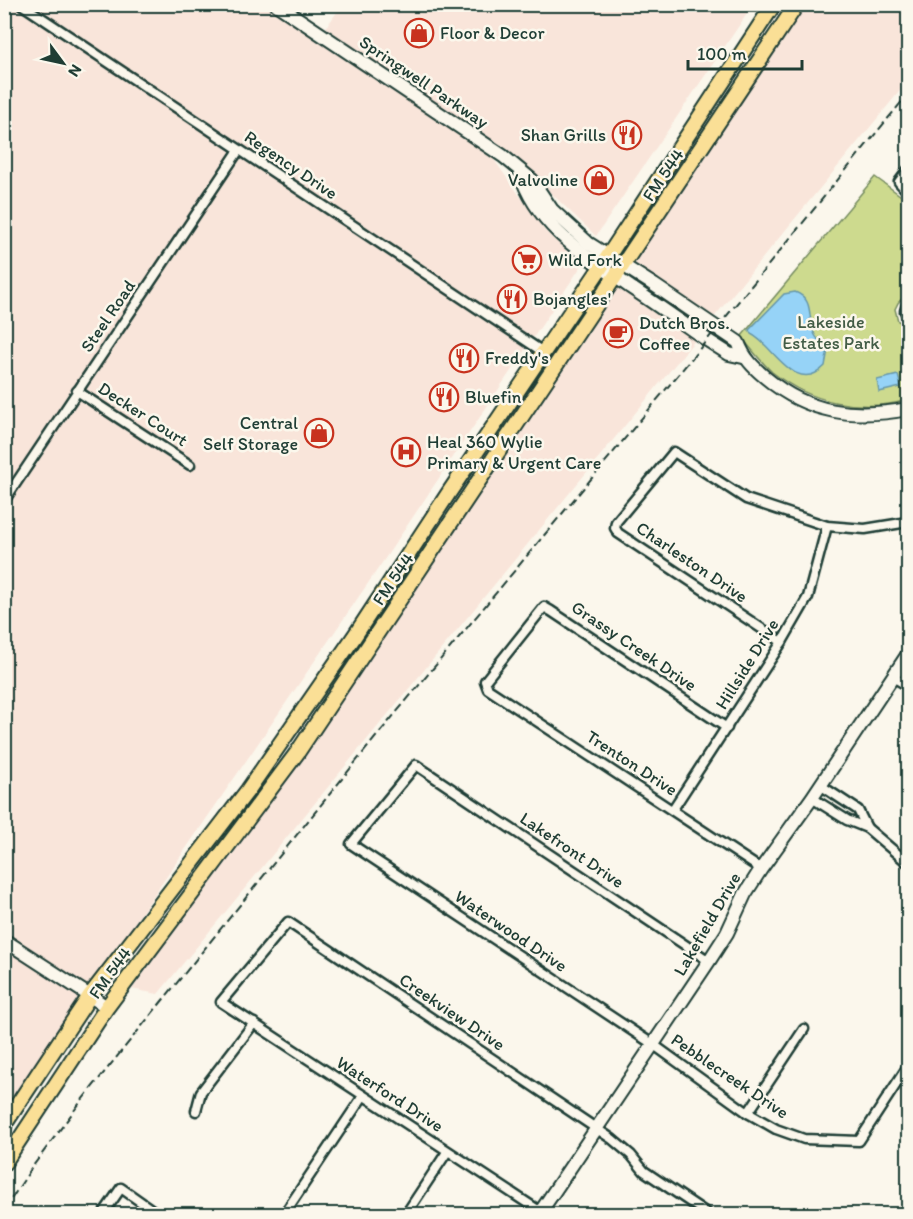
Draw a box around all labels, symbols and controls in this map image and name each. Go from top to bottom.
shop icon: Floor & Decor [403,17,435,49]
place label: Floor & Decor [440,22,545,44]
street label: Springwell Parkway [355,31,493,134]
north arrow [33,33,93,93]
scale bar [688,33,802,71]
text: 100 m [697,43,747,65]
text: N [64,61,86,81]
restaurant icon: Shan Grills [611,119,643,151]
place label: Shan Grills [521,124,606,146]
street label: Regency Drive [240,126,342,204]
street label: FM 544 [637,144,689,206]
shop icon: Valvoline [583,164,615,196]
place label: Valvoline [508,169,578,191]
supermarket icon: Wild Fork [511,244,543,276]
place label: Wild Fork [548,249,622,271]
street label: Steel Road [76,275,140,356]
restaurant icon: Bojangles' [496,283,528,315]
place label: Bojangles' [533,288,611,310]
park label: Lakeside Estates Park [782,311,880,354]
place label: Dutch Bros. Coffee [639,312,730,355]
cafe icon: Dutch Bros. Coffee [602,317,634,349]
restaurant icon: Freddy's [448,342,480,374]
place label: Freddy's [485,347,549,369]
street label: Decker Court [94,377,192,451]
restaurant icon: Bluefin [428,381,460,413]
place label: Bluefin [465,386,522,408]
place label: Central Self Storage [203,412,298,455]
shop icon: Central Self Storage [303,417,335,449]
place label: Heal 360 Wylie Primary & Urgent Care [427,431,601,474]
hospital icon: Heal 360 Wylie Primary & Urgent Care [390,436,422,468]
street label: Charleston Drive [632,517,752,607]
street label: FM 544 [367,548,419,610]
street label: Grassy Creek Drive [567,596,701,696]
street label: Hillside Drive [710,615,784,713]
street label: Trenton Drive [582,725,682,801]
street label: Lakefront Drive [516,807,628,893]
street label: Lakefield Drive [668,868,746,980]
street label: Waterwood Drive [451,885,571,977]
street label: FM 544 [84,943,136,1003]
street label: Creekview Drive [395,968,509,1056]
street label: Pebblecreek Drive [667,1029,793,1123]
street label: Waterford Drive [332,1051,448,1137]

